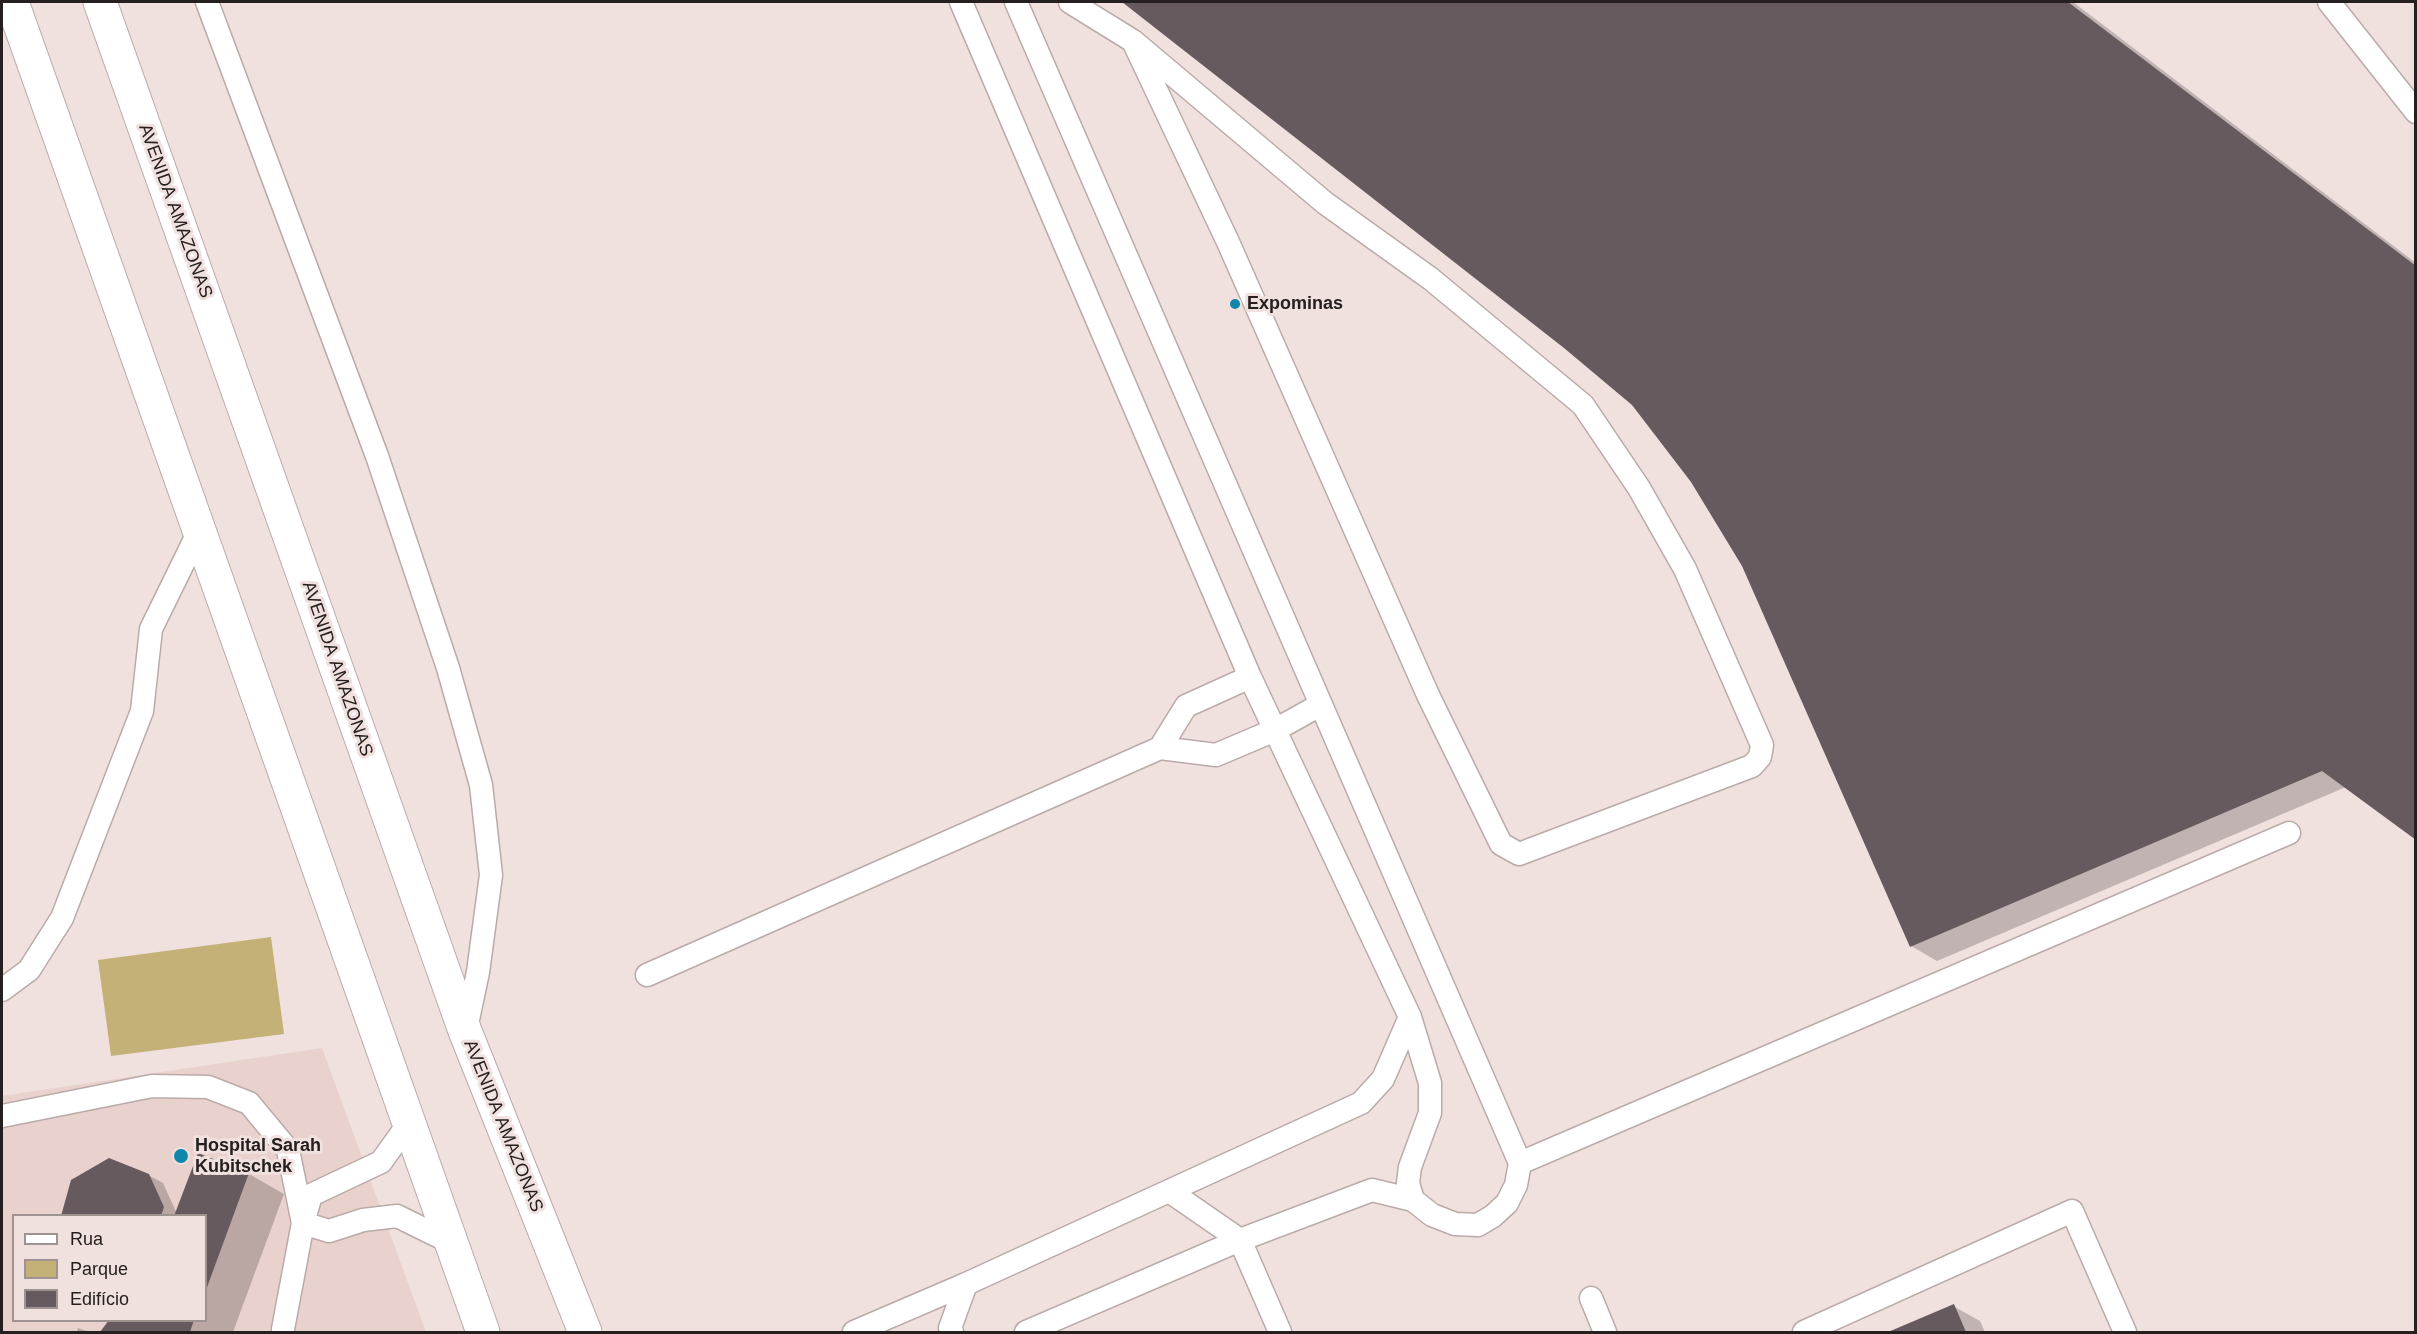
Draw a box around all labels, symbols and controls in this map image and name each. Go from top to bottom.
street label: AVENIDA AMAZONAS [133,121,217,301]
place label: Expominas [1247,293,1343,315]
marker: Expominas [1228,297,1242,311]
street label: AVENIDA AMAZONAS [297,579,377,759]
street label: AVENIDA AMAZONAS [459,1037,547,1215]
place label: Hospital Sarah Kubitschek [195,1135,321,1178]
marker: Hospital Sarah Kubitschek [172,1147,190,1165]
legend [12,1214,207,1322]
text: Rua [70,1229,103,1249]
text: Parque [70,1259,128,1279]
text: Edifício [70,1289,129,1309]

